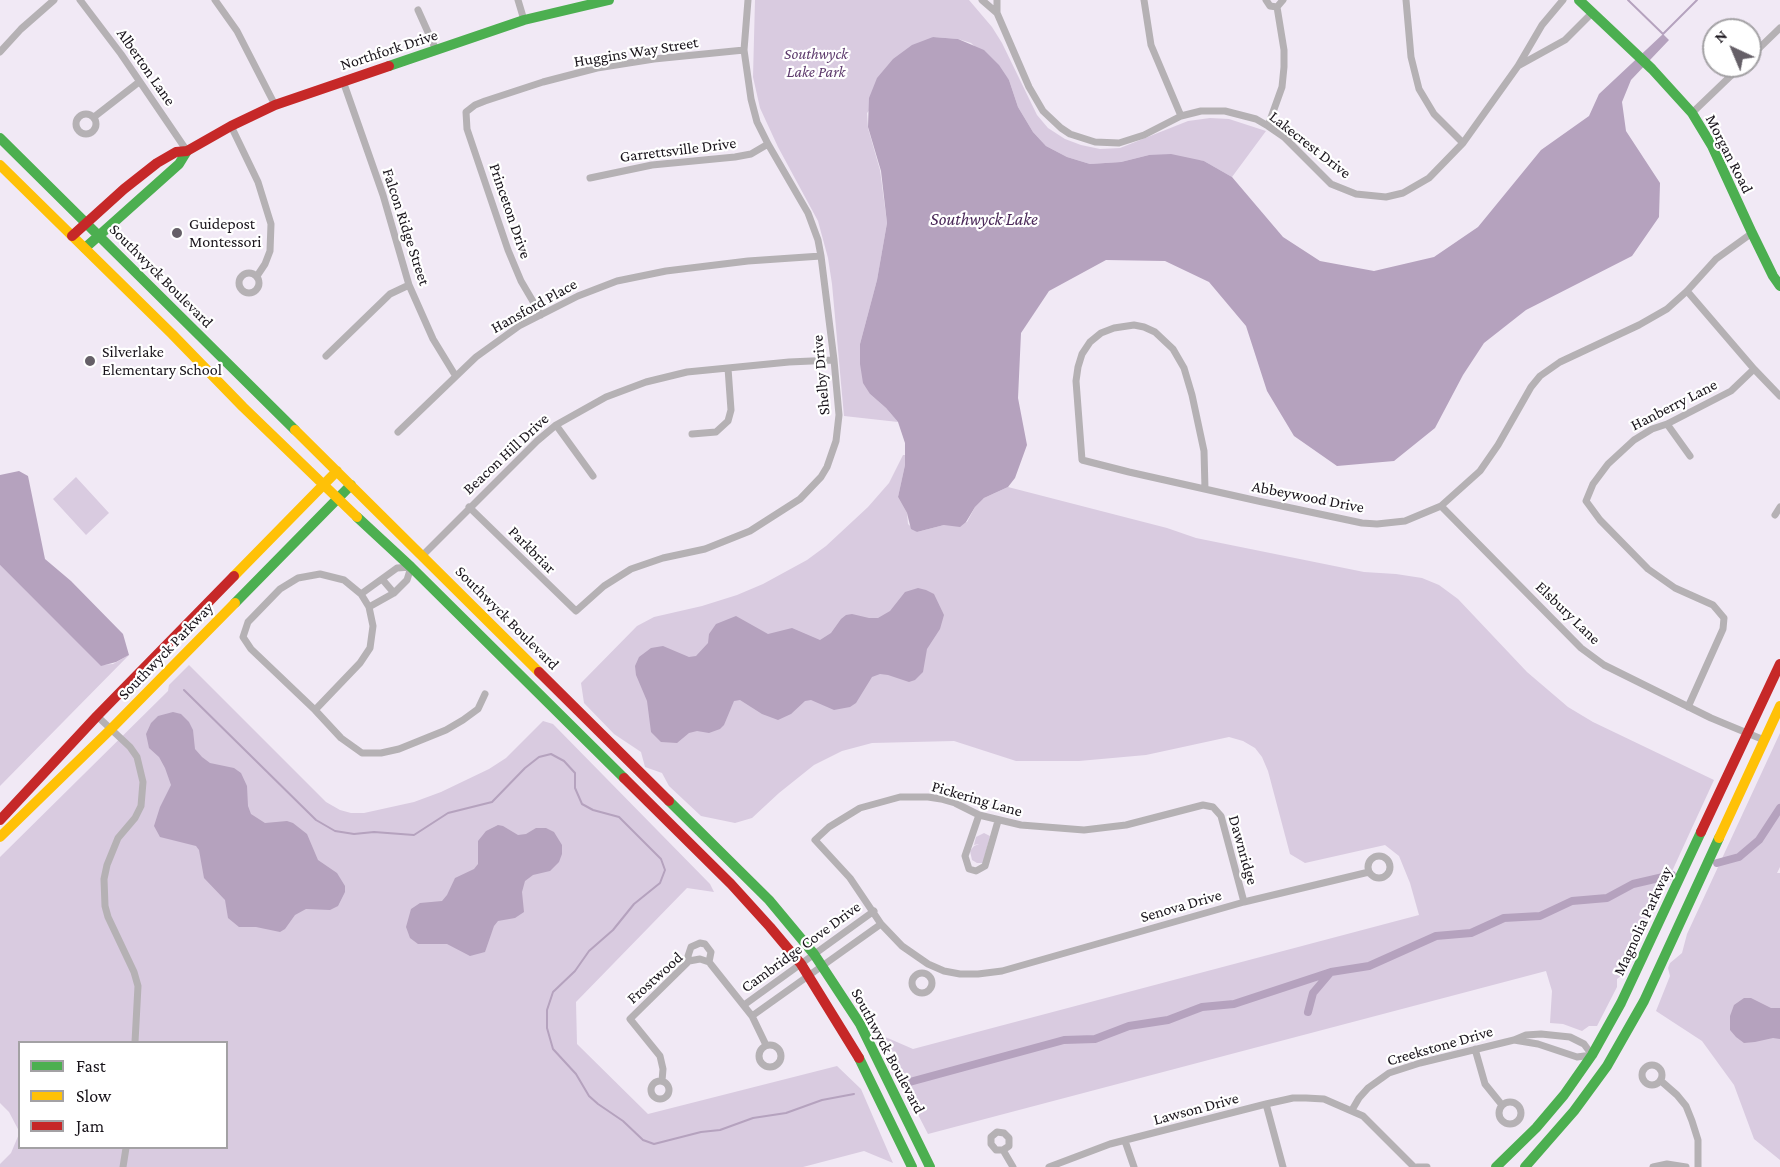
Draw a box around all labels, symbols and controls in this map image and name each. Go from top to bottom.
north arrow [1702,18,1762,78]
street label: Alberton Lane [112,25,180,109]
street label: Northfork Drive [338,25,440,75]
text: N [1711,26,1730,46]
street label: Huggins Way Street [572,33,700,71]
park label: Southwyck Lake Park [784,44,848,82]
street label: Lakecrest Drive [1265,107,1355,183]
street label: Morgan Road [1701,111,1757,197]
street label: Garrettsville Drive [619,133,737,167]
street label: Princeton Drive [485,161,535,261]
street label: Falcon Ridge Street [378,166,434,288]
water label: Southwyck Lake [930,208,1038,230]
place label: Guidepost Montessori [189,214,261,252]
street label: Southwyck Boulevard [105,220,217,332]
marker: Guidepost Montessori [170,226,184,240]
street label: Hansford Place [488,274,580,338]
street label: Shelby Drive [808,334,834,416]
place label: Silverlake Elementary School [102,342,222,380]
marker: Silverlake Elementary School [83,354,97,368]
street label: Hanberry Lane [1628,375,1720,435]
street label: Beacon Hill Drive [459,409,553,499]
street label: Abbeywood Drive [1250,477,1366,517]
street label: Parkbriar [504,522,560,578]
street label: Southwyck Boulevard [451,562,563,674]
street label: Elsbury Lane [1532,577,1604,649]
street label: Southwyck Parkway [114,598,218,704]
street label: Pickering Lane [929,777,1025,821]
street label: Dawnridge [1224,813,1262,887]
street label: Magnolia Parkway [1609,863,1677,979]
street label: Senova Drive [1138,885,1224,927]
street label: Cambridge Cove Drive [737,897,865,997]
street label: Frostwood [623,948,687,1008]
street label: Southwyck Boulevard [847,985,929,1117]
street label: Creekstone Drive [1385,1022,1495,1070]
legend [18,1041,228,1149]
text: Fast [76,1056,106,1076]
text: Slow [76,1086,111,1106]
street label: Lawson Drive [1151,1088,1241,1130]
text: Jam [76,1116,104,1136]

